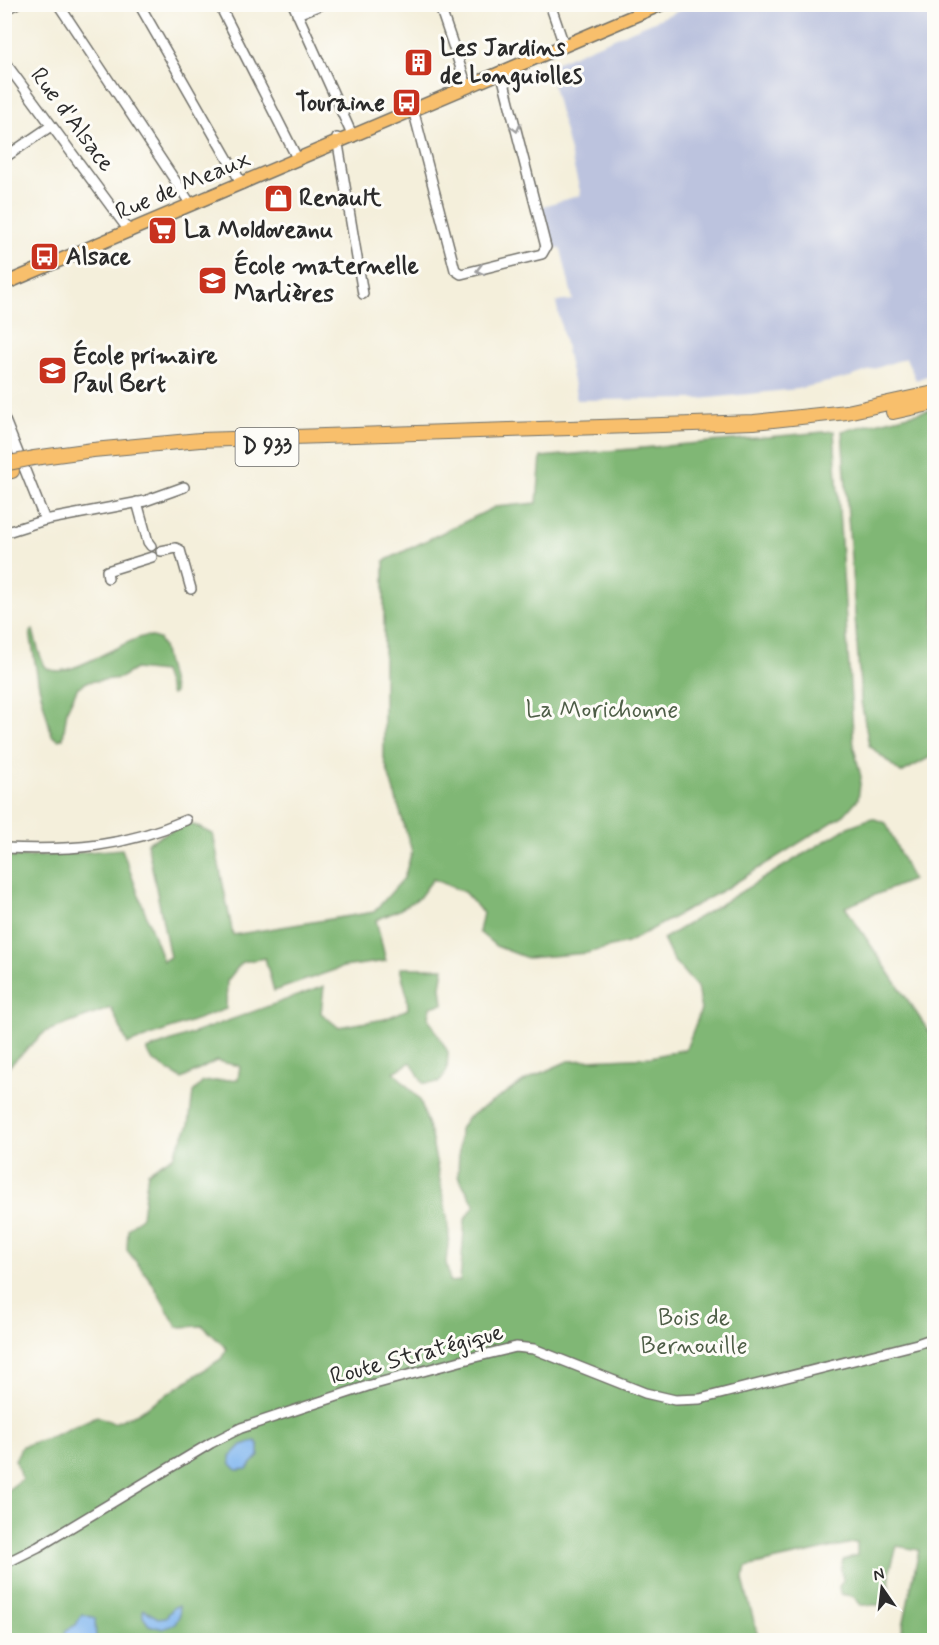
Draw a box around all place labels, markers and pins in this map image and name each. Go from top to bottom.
place label: Les Jardins de Longuiolles [440,33,583,93]
building icon: Les Jardins de Longuiolles [403,46,435,78]
bus stop icon: Touraine [390,87,422,119]
place label: Touraine [295,88,385,119]
shop icon: Renault [262,182,294,214]
place label: Renault [299,183,382,214]
supermarket icon: La Moldoveanu [147,214,179,246]
place label: La Moldoveanu [184,215,333,246]
bus stop icon: Alsace [29,241,61,273]
place label: Alsace [66,242,132,273]
place label: École maternelle Marlières [234,249,419,310]
school or university icon: École maternelle Marlières [197,264,229,296]
place label: École primaire Paul Bert [73,339,218,400]
school or university icon: École primaire Paul Bert [36,354,68,386]

